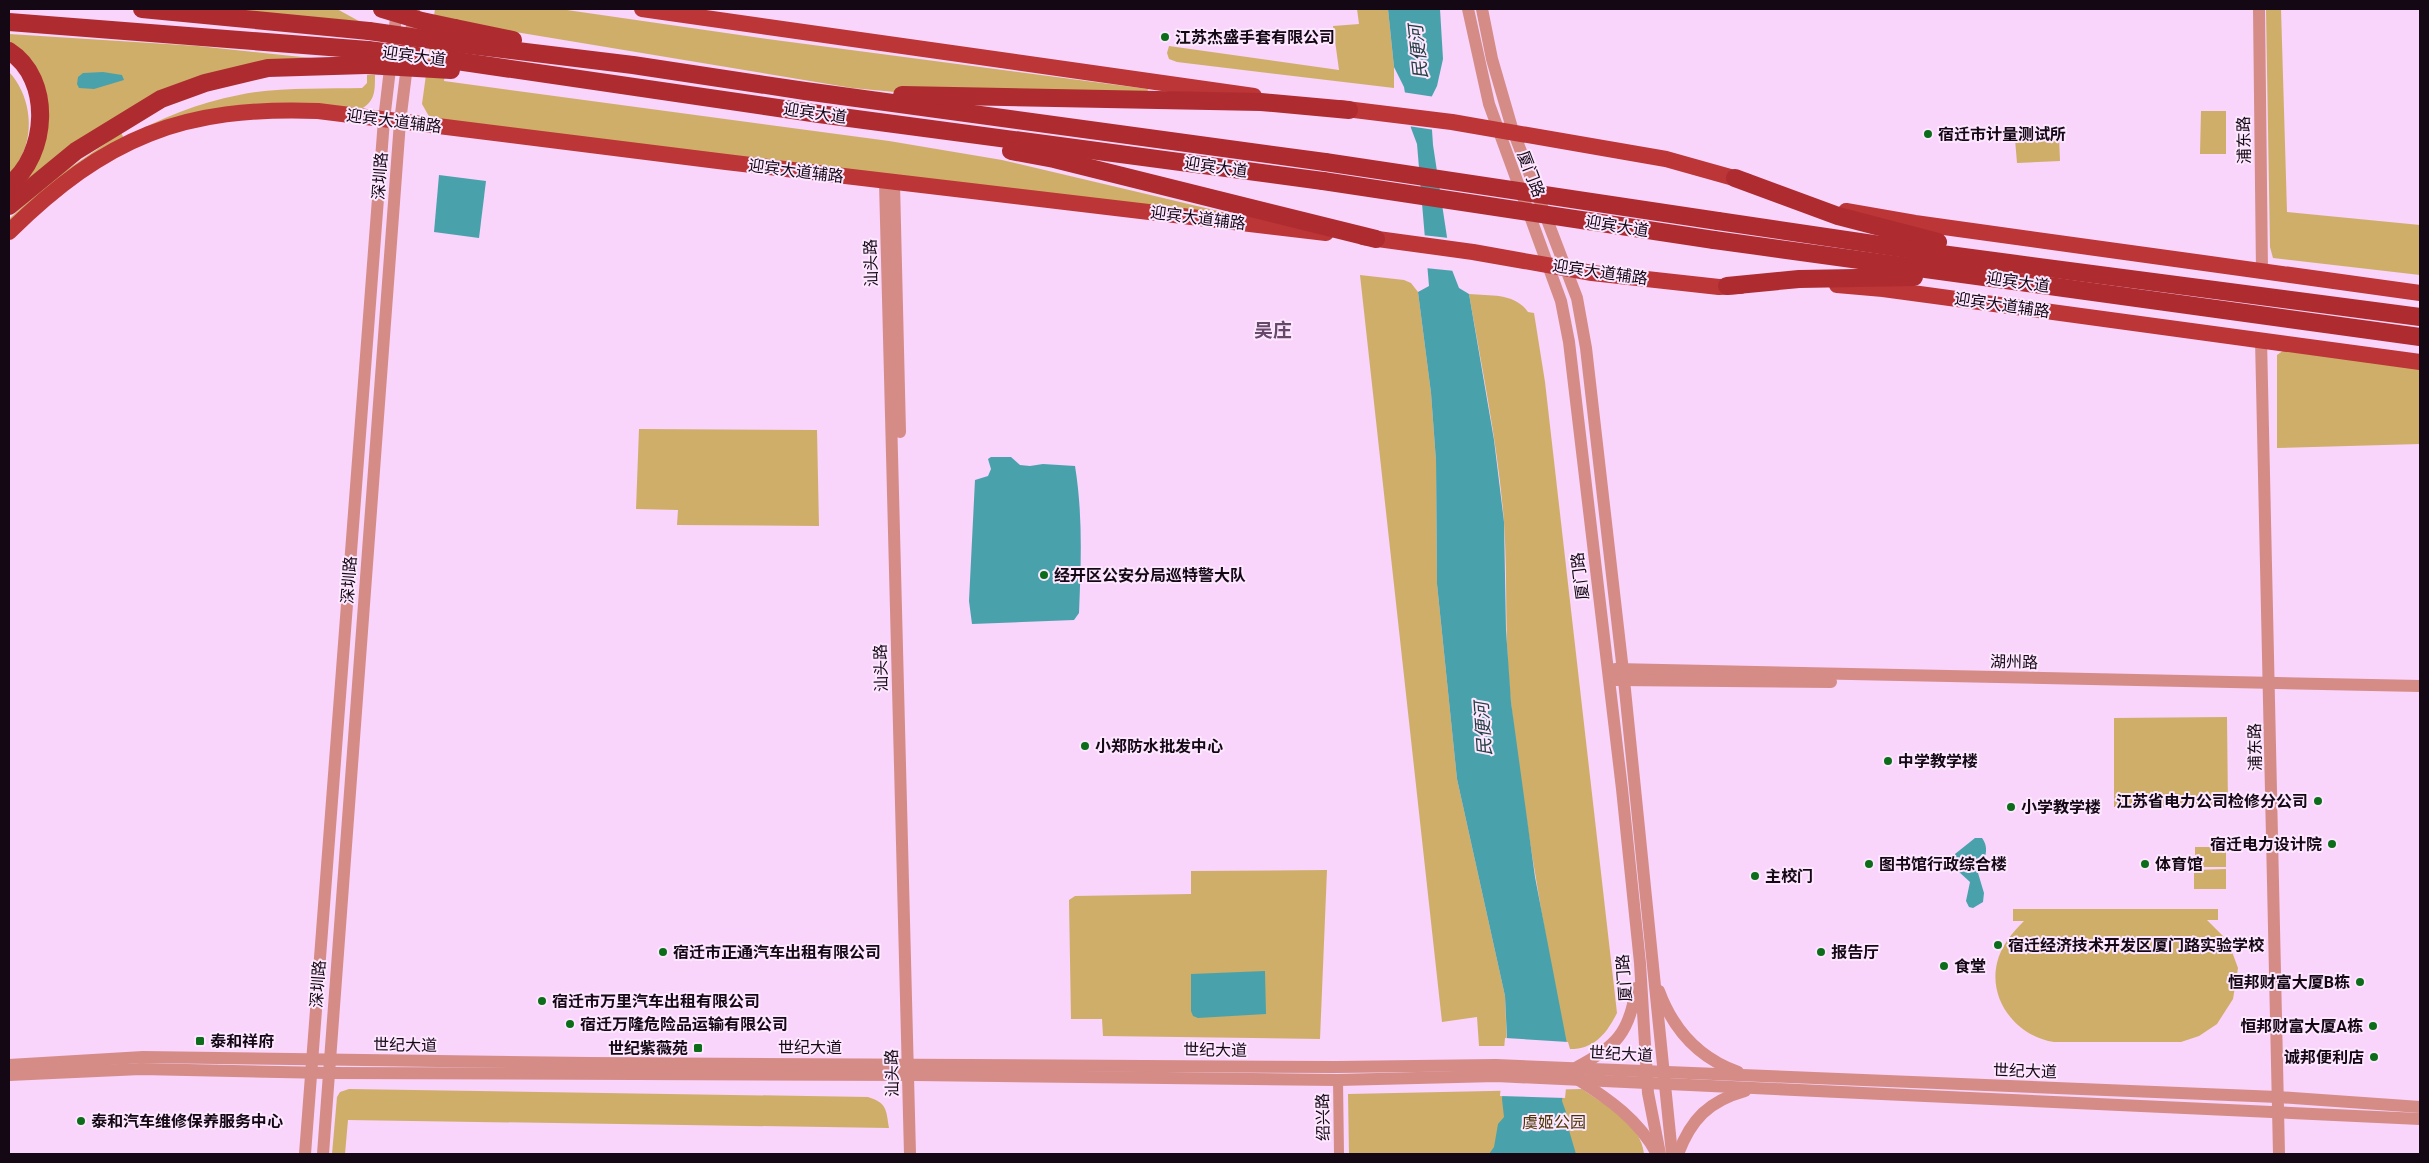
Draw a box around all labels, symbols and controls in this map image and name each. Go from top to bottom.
water label: 民便河 [1404,21,1431,80]
place label: 江苏杰盛手套有限公司 [1175,28,1335,47]
marker: 江苏杰盛手套有限公司 [1159,31,1171,43]
street label: 迎宾大道 [381,43,447,69]
street label: 迎宾大道 [782,99,848,127]
street label: 迎宾大道辅路 [345,106,443,136]
street label: 浦东路 [2234,116,2254,164]
place label: 宿迁市计量测试所 [1938,125,2066,144]
marker: 宿迁市计量测试所 [1922,128,1934,140]
street label: 厦门路 [1514,148,1548,200]
street label: 深圳路 [369,151,391,201]
street label: 迎宾大道 [1183,153,1249,181]
street label: 迎宾大道辅路 [747,156,845,186]
street label: 迎宾大道辅路 [1149,203,1247,233]
street label: 迎宾大道 [1584,212,1650,240]
street label: 汕头路 [861,239,881,287]
street label: 迎宾大道辅路 [1551,256,1649,288]
street label: 迎宾大道 [1985,268,2051,296]
street label: 迎宾大道辅路 [1953,289,2051,321]
district label: 吴庄 [1254,319,1292,342]
street label: 厦门路 [1568,551,1592,601]
street label: 深圳路 [338,555,360,605]
place label: 经开区公安分局巡特警大队 [1054,566,1246,585]
marker: 经开区公安分局巡特警大队 [1038,569,1050,581]
street label: 汕头路 [871,644,891,692]
street label: 湖州路 [1990,652,2038,672]
water label: 民便河 [1470,698,1495,757]
street label: 浦东路 [2245,723,2265,771]
place label: 小郑防水批发中心 [1095,737,1223,756]
marker: 小郑防水批发中心 [1079,740,1091,752]
place label: 中学教学楼 [1898,752,1978,771]
marker: 中学教学楼 [1882,755,1894,767]
place label: 江苏省电力公司检修分公司 [2116,792,2308,811]
marker: 江苏省电力公司检修分公司 [2312,795,2324,807]
place label: 小学教学楼 [2021,798,2101,817]
marker: 小学教学楼 [2005,801,2017,813]
place label: 宿迁电力设计院 [2210,835,2322,854]
marker: 宿迁电力设计院 [2326,838,2338,850]
place label: 图书馆行政综合楼 [1879,855,2007,874]
place label: 体育馆 [2155,855,2203,874]
marker: 图书馆行政综合楼 [1863,858,1875,870]
marker: 体育馆 [2139,858,2151,870]
place label: 主校门 [1765,867,1813,886]
marker: 主校门 [1749,870,1761,882]
place label: 宿迁经济技术开发区厦门路实验学校 [2008,936,2265,955]
marker: 宿迁经济技术开发区厦门路实验学校 [1992,939,2004,951]
place label: 宿迁市正通汽车出租有限公司 [673,943,881,962]
place label: 报告厅 [1831,943,1879,962]
marker: 宿迁市正通汽车出租有限公司 [657,946,669,958]
marker: 报告厅 [1815,946,1827,958]
street label: 厦门路 [1613,953,1635,1003]
place label: 食堂 [1954,957,1986,976]
street label: 深圳路 [307,959,329,1009]
marker: 食堂 [1938,960,1950,972]
place label: 恒邦财富大厦B栋 [2228,973,2350,992]
marker: 恒邦财富大厦B栋 [2354,976,2366,988]
place label: 宿迁市万里汽车出租有限公司 [552,992,760,1011]
marker: 宿迁市万里汽车出租有限公司 [536,995,548,1007]
place label: 宿迁万隆危险品运输有限公司 [580,1015,788,1034]
place label: 恒邦财富大厦A栋 [2240,1017,2363,1036]
marker: 宿迁万隆危险品运输有限公司 [564,1018,576,1030]
marker: 恒邦财富大厦A栋 [2367,1020,2379,1032]
place label: 泰和祥府 [210,1032,274,1051]
marker: 泰和祥府 [194,1035,206,1047]
street label: 世纪大道 [373,1035,437,1055]
street label: 世纪大道 [778,1038,842,1057]
place label: 世纪紫薇苑 [608,1039,688,1058]
street label: 世纪大道 [1183,1040,1247,1060]
marker: 世纪紫薇苑 [692,1042,704,1054]
street label: 世纪大道 [1589,1043,1653,1065]
place label: 诚邦便利店 [2284,1048,2364,1067]
street label: 汕头路 [882,1049,902,1097]
marker: 诚邦便利店 [2368,1051,2380,1063]
street label: 世纪大道 [1993,1060,2057,1082]
street label: 绍兴路 [1313,1093,1333,1141]
place label: 泰和汽车维修保养服务中心 [91,1112,283,1131]
park label: 虞姬公园 [1522,1113,1586,1132]
marker: 泰和汽车维修保养服务中心 [75,1115,87,1127]

